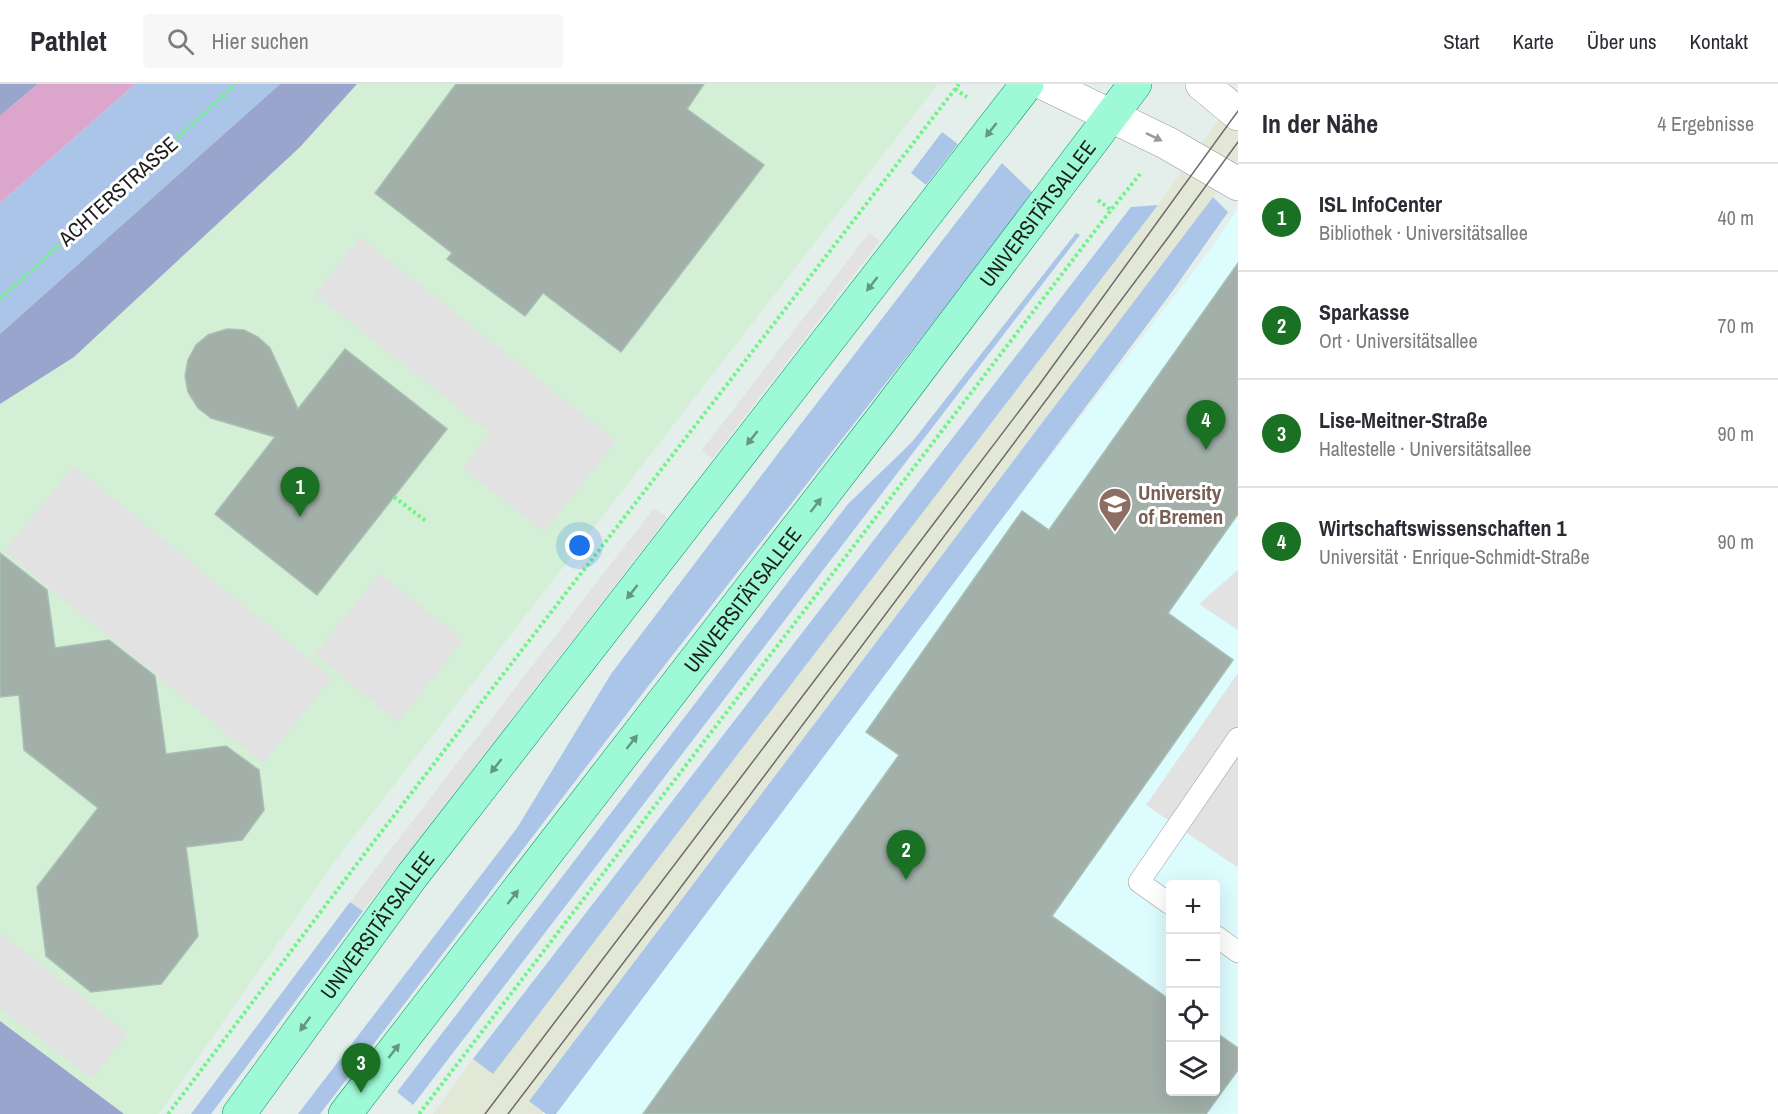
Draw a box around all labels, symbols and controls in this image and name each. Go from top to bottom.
search box [143,14,563,68]
text: Pathlet [30,22,107,60]
icon: search [164,25,197,58]
text: Hier suchen [212,26,309,56]
text: Start [1443,27,1480,56]
text: Karte [1513,27,1554,56]
text: Über uns [1587,27,1657,56]
text: Kontakt [1690,27,1748,56]
text: In der Nähe [1262,106,1378,141]
text: 4 Ergebnisse [1657,110,1754,137]
one-way arrow [986,123,998,138]
street label: ACHTERSTRASSE [51,130,184,253]
one-way arrow [1146,132,1163,141]
street label: UNIVERSITÄTSALLEE [972,134,1102,292]
text: ISL InfoCenter [1319,189,1442,219]
text: 1 [1277,204,1286,231]
text: 40 m [1718,204,1754,231]
text: Bibliothek · Universitätsallee [1319,219,1528,246]
one-way arrow [866,277,878,292]
text: Sparkasse [1319,297,1409,327]
text: 2 [1277,312,1286,339]
text: 70 m [1718,312,1754,339]
text: Ort · Universitätsallee [1319,327,1478,354]
pin: 4 [1186,400,1226,450]
text: Lise-Meitner-Straße [1319,405,1487,435]
text: 3 [1277,420,1286,447]
text: 90 m [1718,420,1754,447]
one-way arrow [745,430,758,446]
text: Haltestelle · Universitätsallee [1319,435,1531,462]
pin: 1 [280,468,320,517]
place label: University of Bremen [1138,478,1223,531]
school or university icon: University of Bremen [1097,486,1133,533]
one-way arrow [809,497,822,513]
text: Wirtschaftswissenschaften 1 [1319,513,1566,543]
street label: UNIVERSITÄTSALLEE [677,521,808,678]
text: 4 [1277,528,1286,555]
text: 90 m [1718,528,1754,555]
your location [565,531,594,560]
text: Universität · Enrique-Schmidt-Straße [1319,543,1590,570]
one-way arrow [625,584,638,600]
one-way arrow [626,735,638,750]
one-way arrow [491,759,503,774]
pin: 2 [886,830,926,880]
street label: UNIVERSITÄTSALLEE [313,845,441,1005]
map controls [1166,880,1220,1096]
button: + [1166,880,1220,934]
one-way arrow [507,889,519,905]
button: − [1166,934,1220,988]
button: locate [1166,988,1220,1042]
one-way arrow [299,1016,311,1031]
button: layers [1166,1042,1220,1096]
one-way arrow [387,1043,400,1059]
pin: 3 [342,1044,380,1093]

